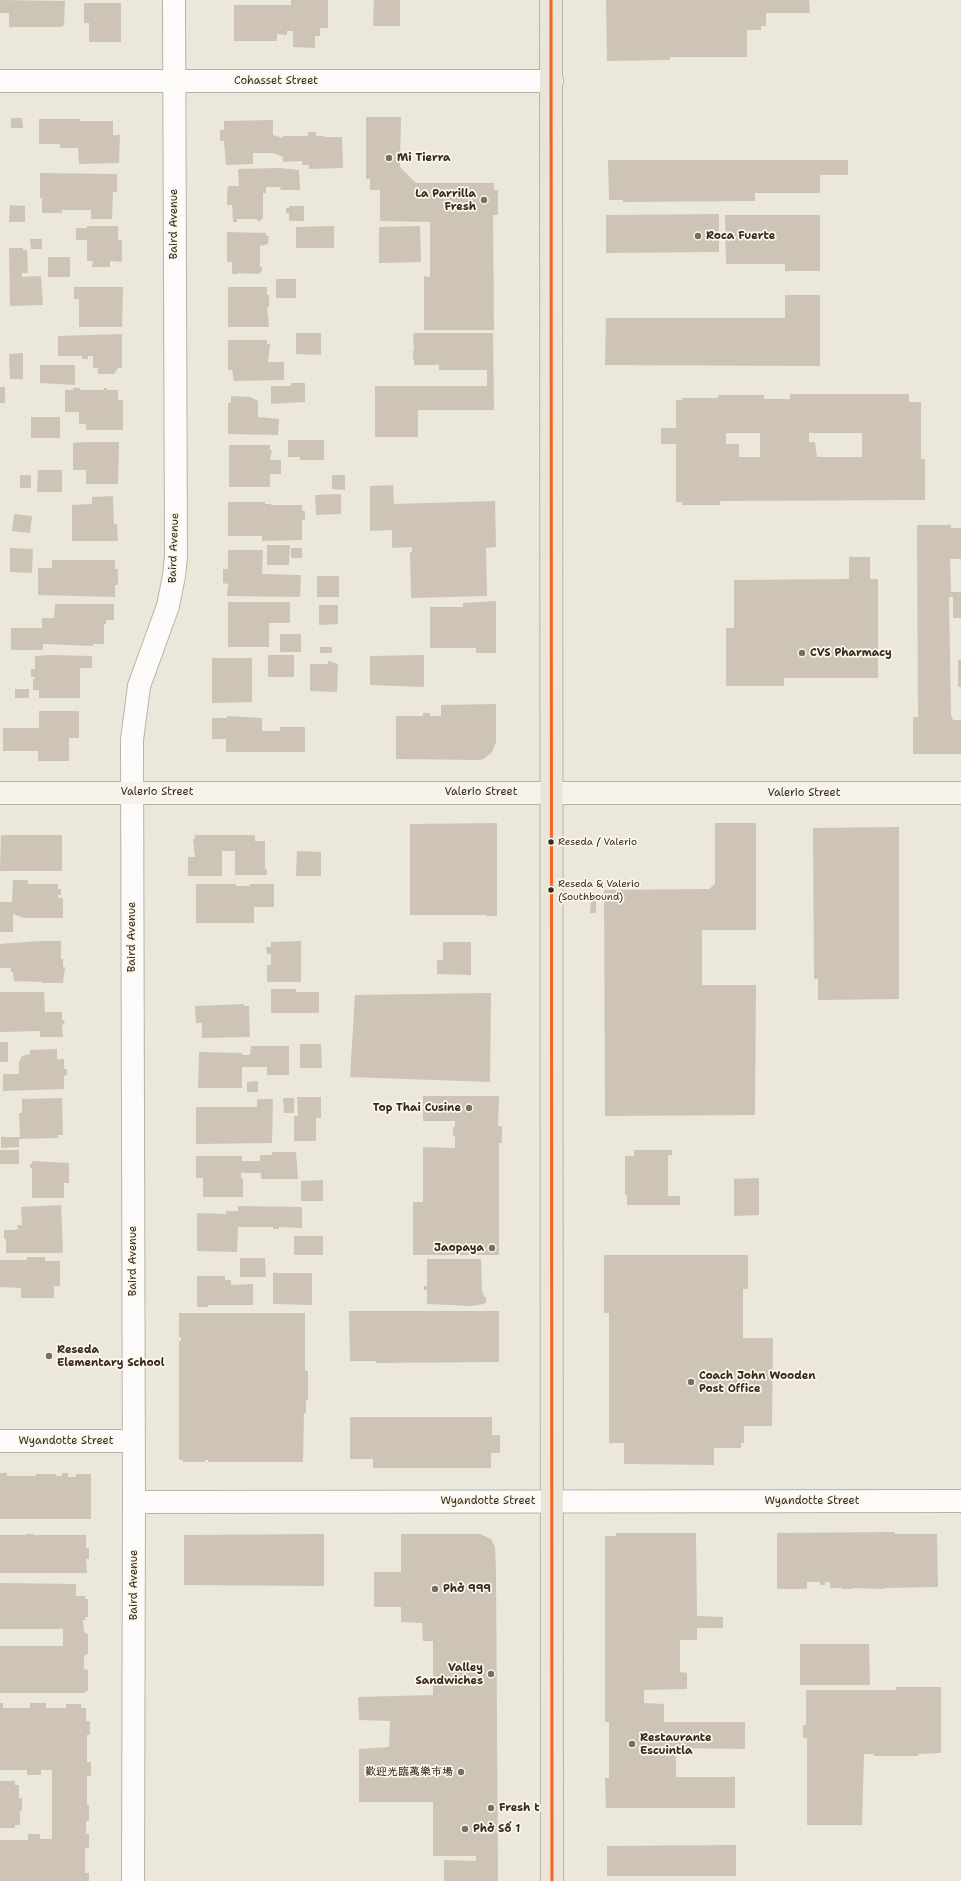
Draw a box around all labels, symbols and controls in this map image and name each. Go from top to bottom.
street label: Cohasset Street [234,74,318,88]
place label: Mi Tierra [397,151,451,165]
marker: Mi Tierra [384,153,394,163]
place label: La Parrilla Fresh [415,187,476,213]
street label: Baird Avenue [167,189,181,259]
marker: La Parrilla Fresh [479,195,489,205]
place label: Roca Fuerte [706,229,775,243]
marker: Roca Fuerte [693,231,703,241]
street label: Baird Avenue [166,513,182,583]
place label: CVS Pharmacy [810,646,892,660]
marker: CVS Pharmacy [797,648,807,658]
street label: Valerio Street [120,785,194,799]
street label: Valerio Street [444,785,518,799]
street label: Valerio Street [767,786,841,800]
place label: Reseda / Valerio [558,836,637,848]
marker: Reseda / Valerio [546,837,556,847]
place label: Reseda & Valerio (Southbound) [558,878,640,902]
marker: Reseda & Valerio (Southbound) [546,885,556,895]
street label: Baird Avenue [125,902,139,972]
place label: Top Thai Cusine [373,1101,461,1115]
marker: Top Thai Cusine [464,1103,474,1113]
street label: Baird Avenue [126,1226,140,1296]
place label: Jaopaya [434,1241,484,1255]
marker: Jaopaya [487,1243,497,1253]
place label: Reseda Elementary School [57,1343,165,1369]
marker: Reseda Elementary School [44,1351,54,1361]
place label: Coach John Wooden Post Office [699,1369,816,1395]
marker: Coach John Wooden Post Office [686,1377,696,1387]
street label: Wyandotte Street [19,1434,113,1448]
street label: Wyandotte Street [441,1494,535,1508]
street label: Wyandotte Street [765,1494,859,1508]
street label: Baird Avenue [127,1550,141,1620]
place label: Phở 999 [443,1582,491,1596]
marker: Phở 999 [430,1584,440,1594]
place label: Valley Sandwiches [416,1661,483,1687]
marker: Valley Sandwiches [486,1669,496,1679]
place label: Restaurante Escuintla [640,1731,712,1757]
marker: Restaurante Escuintla [627,1739,637,1749]
place label: 歡迎光臨萬樂市場 [365,1765,453,1779]
marker: 歡迎光臨萬樂市場 [456,1767,466,1777]
place label: Fresh t [499,1801,540,1815]
marker: Fresh t [486,1803,496,1813]
place label: Phở Số 1 [473,1822,520,1836]
marker: Phở Số 1 [460,1824,470,1834]

